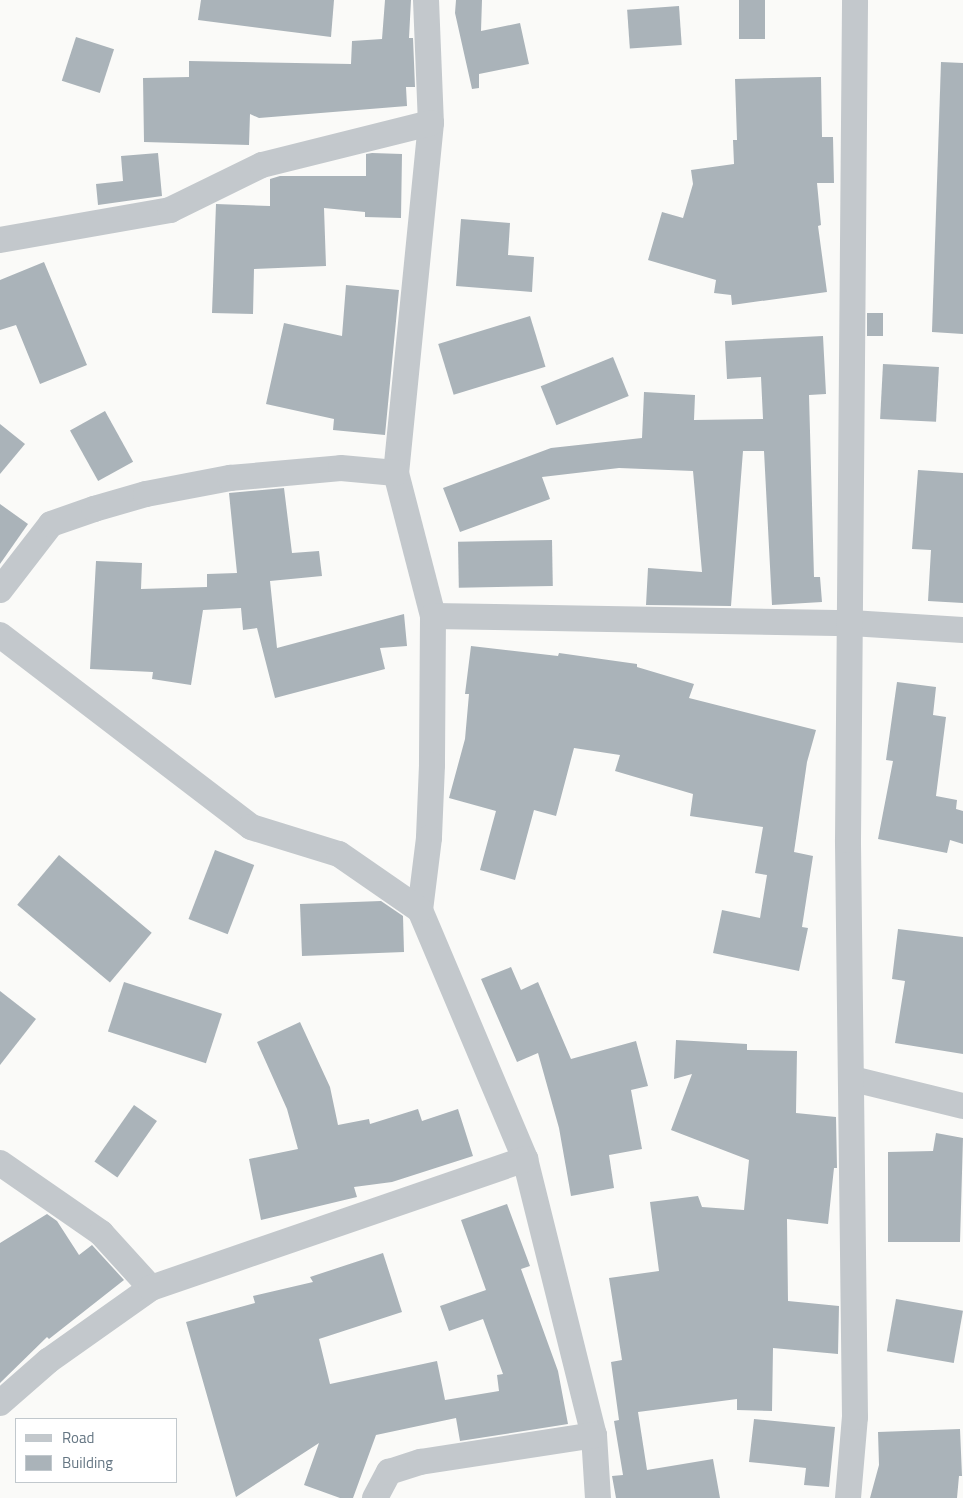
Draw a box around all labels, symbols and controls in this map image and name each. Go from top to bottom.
legend [15,1418,178,1483]
text: Road [62,1426,94,1449]
text: Building [62,1451,113,1474]

